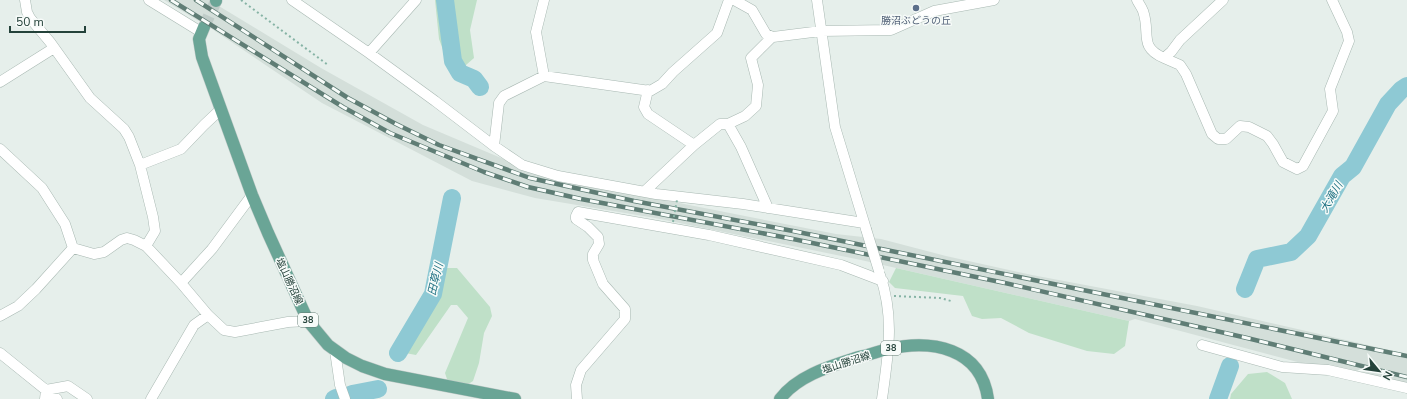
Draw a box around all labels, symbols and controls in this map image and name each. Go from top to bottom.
marker: 勝沼ぶどうの丘 [911,3,921,13]
scale bar [10,8,85,34]
text: 50 m [16,14,44,30]
place label: 勝沼ぶどうの丘 [881,14,951,28]
water label: 大滝川 [1317,178,1347,215]
street label: 塩山勝沼線 [272,256,306,307]
water label: 田草川 [424,260,447,297]
road number: 38 [298,313,318,327]
road number: 38 [881,341,901,355]
street label: 塩山勝沼線 [820,349,872,377]
north arrow [1359,351,1399,391]
text: N [1379,368,1396,383]

